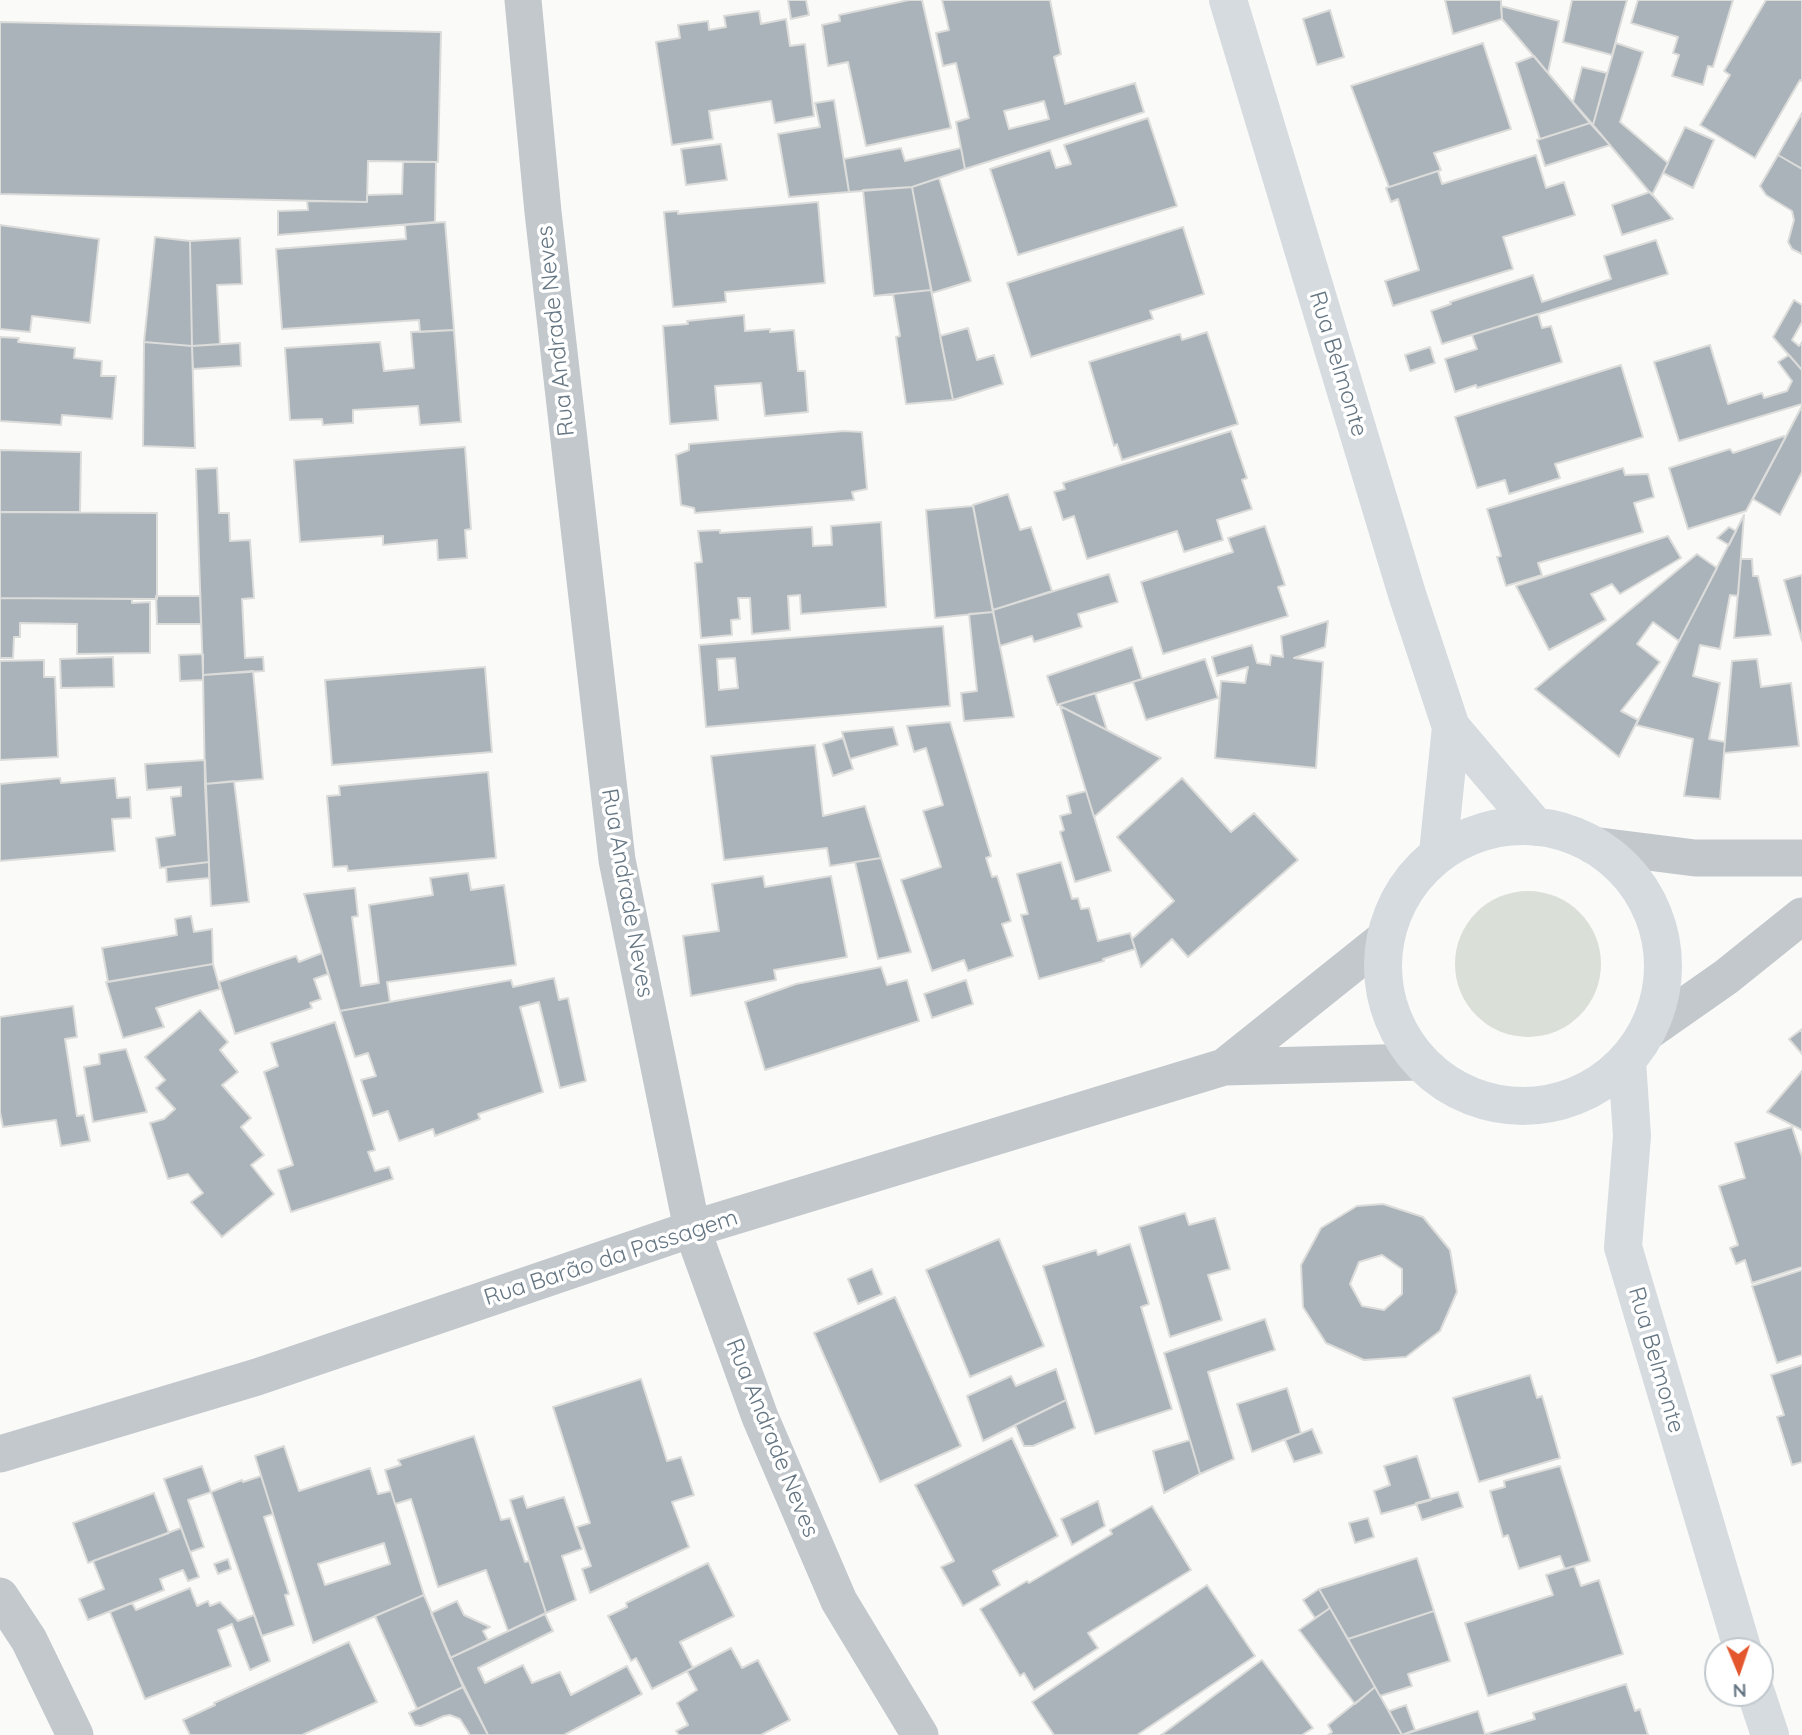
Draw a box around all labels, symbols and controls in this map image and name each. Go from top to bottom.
street label: Rua Andrade Neves [531,224,581,438]
street label: Rua Belmonte [1303,288,1373,440]
street label: Rua Andrade Neves [595,786,659,1000]
street label: Rua Barão da Passagem [481,1204,741,1312]
street label: Rua Belmonte [1622,1284,1690,1436]
street label: Rua Andrade Neves [720,1335,824,1541]
north arrow [1704,1637,1774,1707]
text: N [1732,1679,1747,1703]

